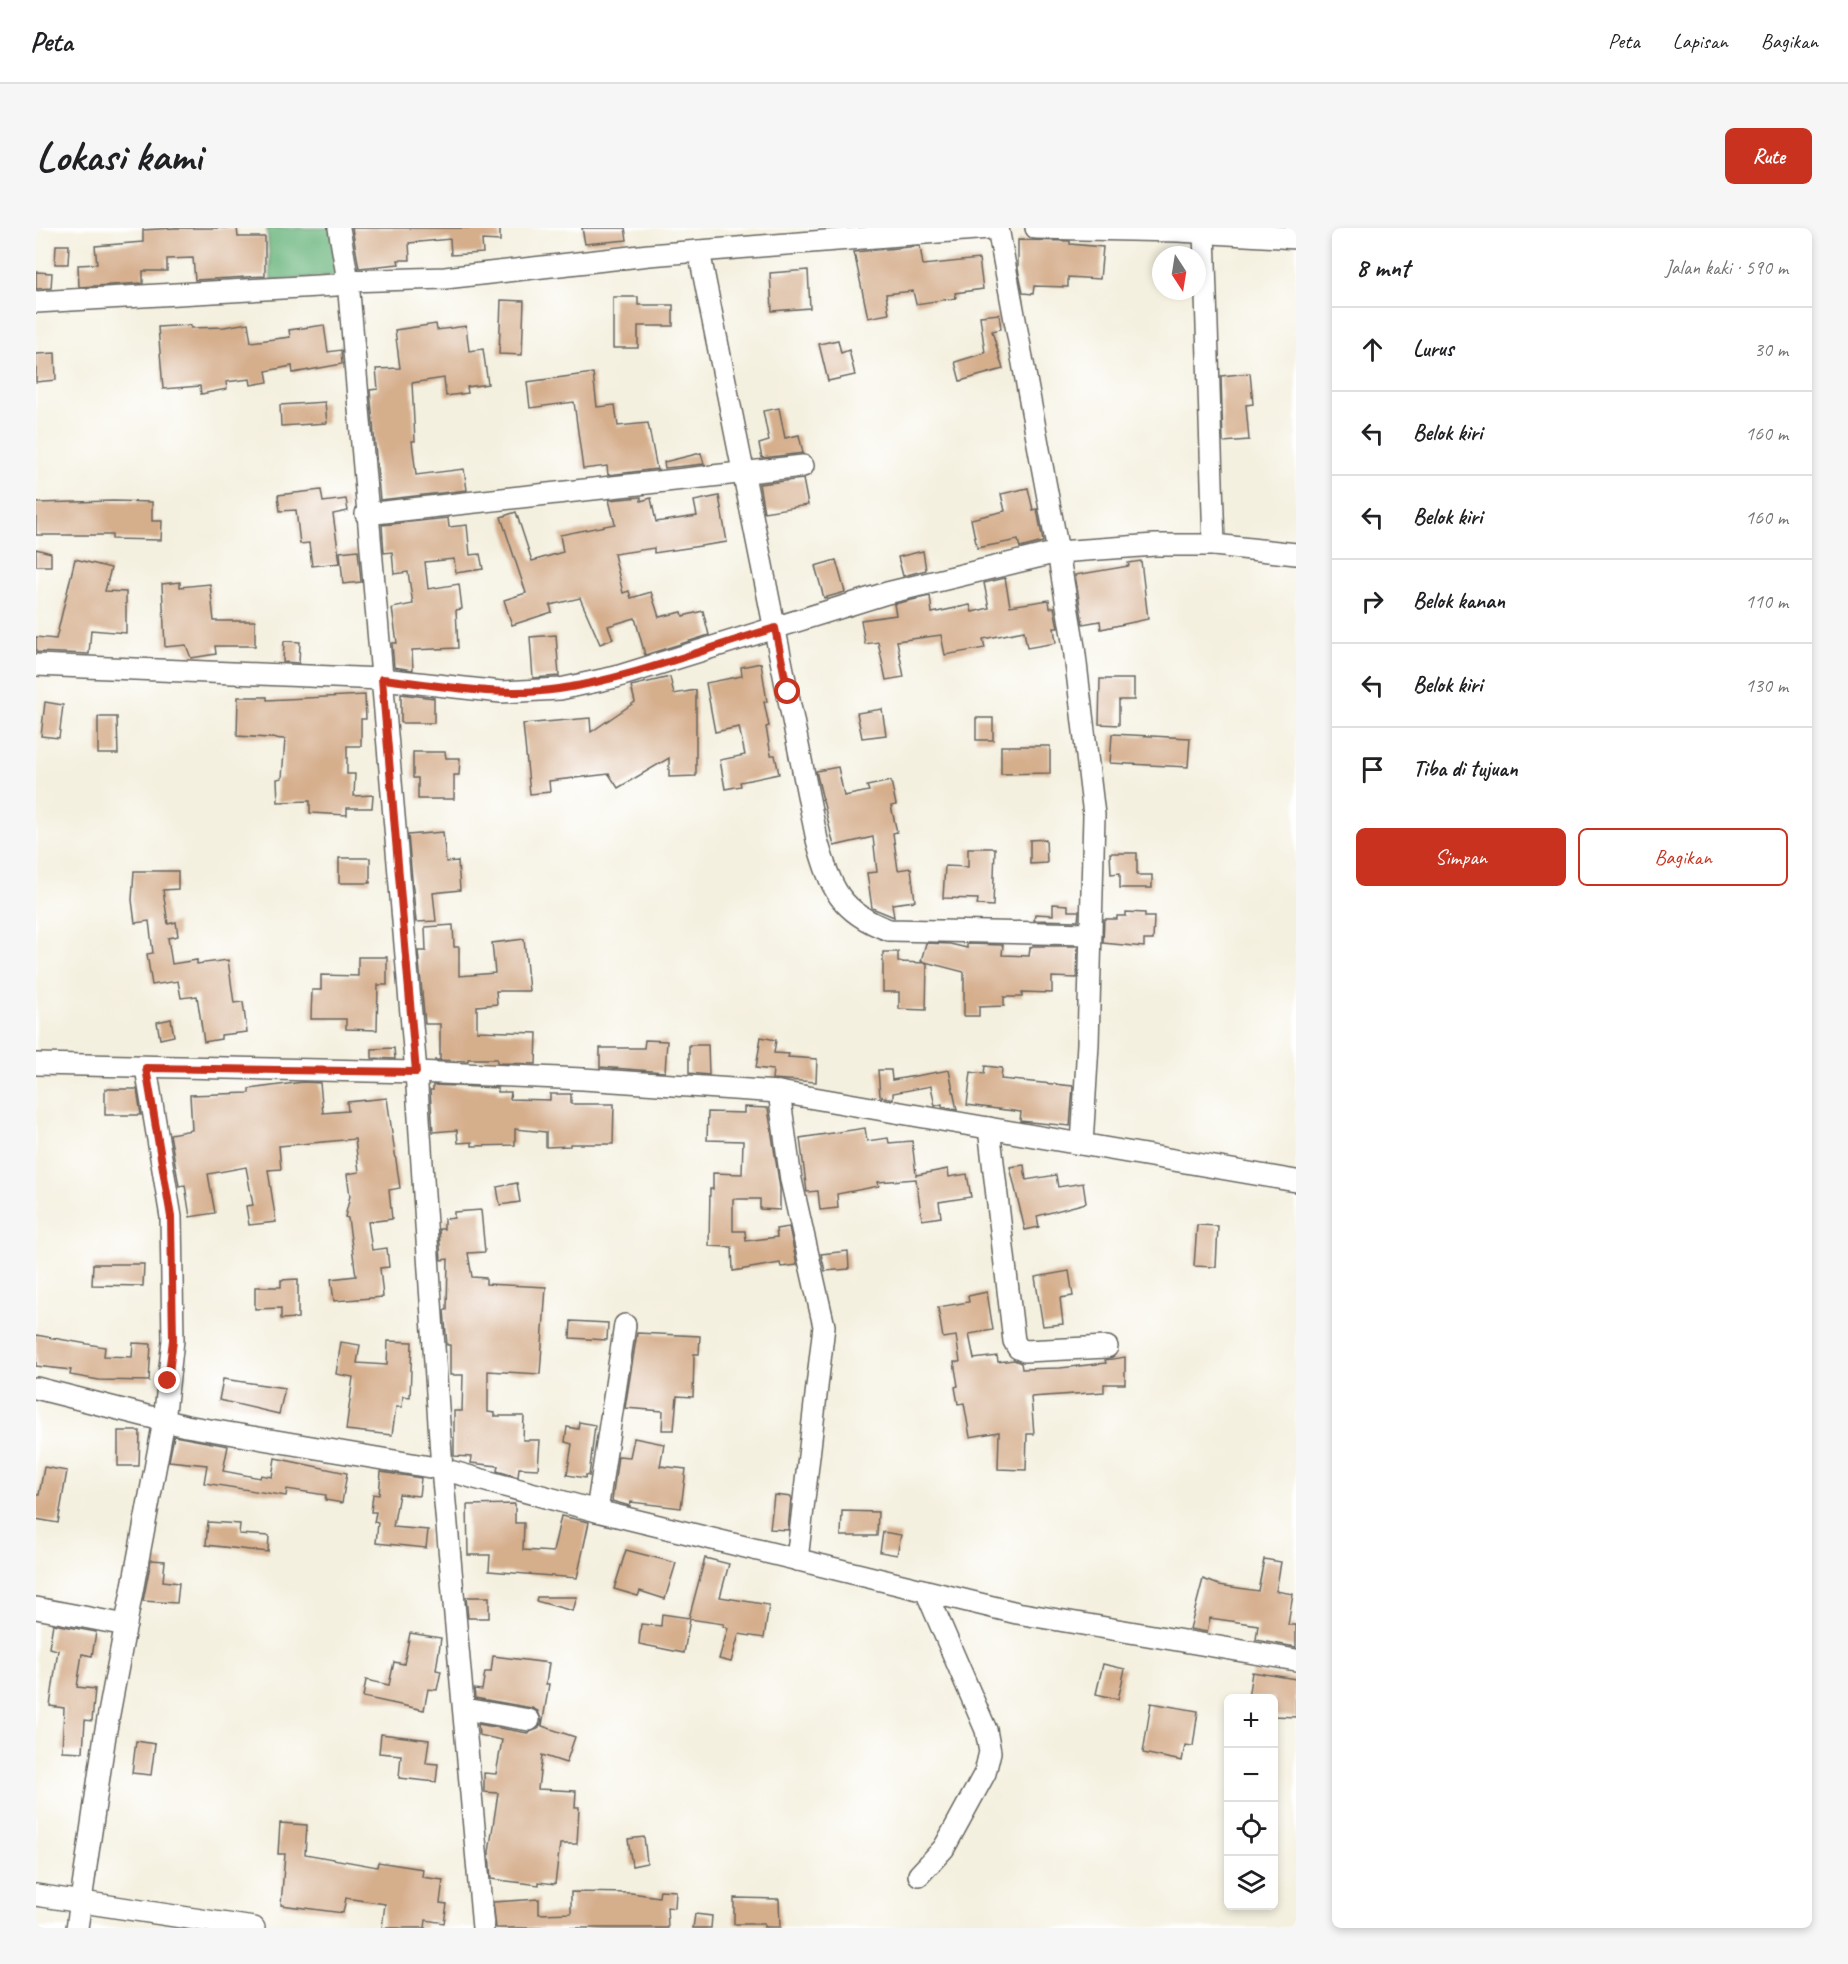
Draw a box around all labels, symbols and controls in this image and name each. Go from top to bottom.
text: Peta [30,24,73,59]
text: Peta [1608,28,1640,54]
text: Lapisan [1673,28,1728,54]
text: Bagikan [1761,28,1818,54]
button: Rute [1725,128,1812,184]
text: Lokasi kami [36,130,202,183]
north arrow [1152,246,1206,300]
text: 8 mnt [1356,251,1409,284]
text: Jalan kaki · 590 m [1665,255,1788,280]
icon: ahead [1356,333,1389,366]
text: Lurus [1413,335,1453,363]
text: 30 m [1754,337,1788,362]
icon: left [1356,417,1389,450]
text: Belok kiri [1413,419,1482,447]
text: 160 m [1745,421,1788,446]
icon: left [1356,501,1389,534]
text: Belok kiri [1413,503,1482,531]
text: 160 m [1745,505,1788,530]
icon: right [1356,585,1389,618]
text: Belok kanan [1413,587,1505,615]
text: 110 m [1745,589,1788,614]
icon: left [1356,669,1389,702]
text: Belok kiri [1413,671,1482,699]
text: 130 m [1745,673,1788,698]
route start [774,678,800,704]
icon: arrive [1356,753,1389,786]
text: Tiba di tujuan [1413,755,1518,783]
button: Simpan [1356,828,1566,886]
button: Bagikan [1578,828,1788,886]
route end [154,1367,180,1393]
map controls [1224,1694,1278,1910]
button: + [1224,1694,1278,1748]
button: − [1224,1748,1278,1802]
button: locate [1224,1802,1278,1856]
button: layers [1224,1856,1278,1910]

